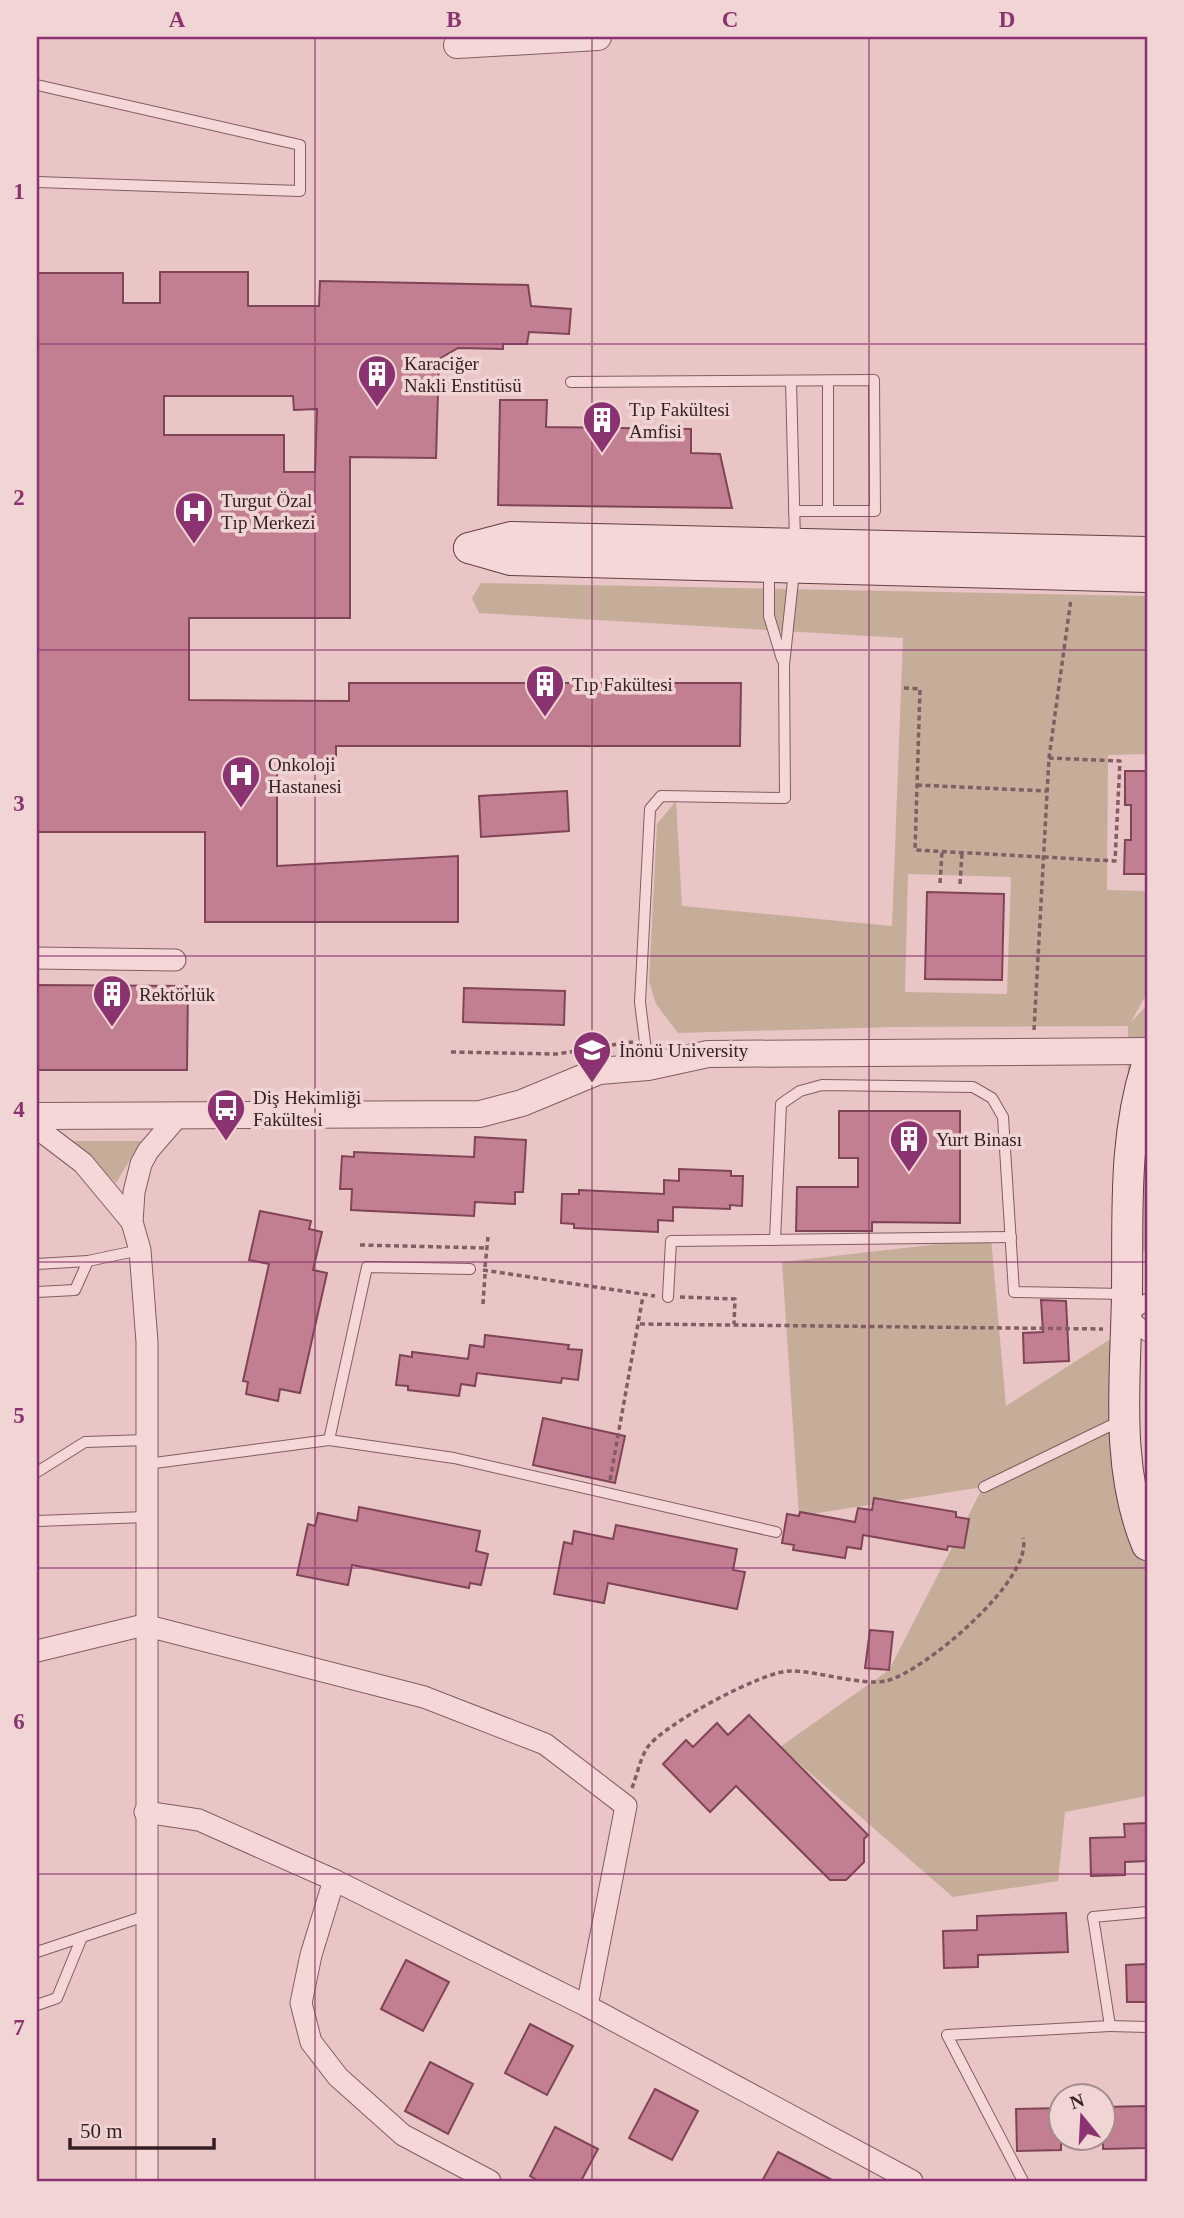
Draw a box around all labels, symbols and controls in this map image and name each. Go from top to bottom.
text: A [169,7,186,32]
text: B [446,7,462,32]
text: C [722,7,738,32]
text: D [999,7,1015,32]
text: 1 [13,179,25,204]
building icon: Karaciğer Nakli Enstitüsü [356,353,398,408]
place label: Karaciğer Nakli Enstitüsü [404,353,522,396]
building icon: Tıp Fakültesi Amfisi [581,399,623,454]
place label: Tıp Fakültesi Amfisi [629,399,730,442]
text: 2 [13,485,25,510]
hospital icon: Turgut Özal Tıp Merkezi [173,490,215,545]
place label: Turgut Özal Tıp Merkezi [221,490,315,533]
building icon: Tıp Fakültesi [524,663,566,718]
place label: Tıp Fakültesi [572,674,673,695]
hospital icon: Onkoloji Hastanesi [220,754,262,809]
place label: Onkoloji Hastanesi [268,754,342,797]
text: 3 [13,791,25,816]
building icon: Rektörlük [91,973,133,1028]
place label: Rektörlük [139,984,215,1005]
school or university icon: İnönü University [571,1029,613,1084]
place label: İnönü University [619,1040,749,1061]
bus stop icon: Diş Hekimliği Fakültesi [205,1087,247,1142]
place label: Diş Hekimliği Fakültesi [253,1087,361,1130]
text: 4 [13,1097,25,1122]
building icon: Yurt Binası [888,1118,930,1173]
place label: Yurt Binası [936,1129,1022,1150]
text: 5 [13,1403,25,1428]
text: 6 [13,1709,25,1734]
text: 7 [13,2015,25,2040]
north arrow [1048,2082,1118,2152]
text: N [1067,2089,1087,2113]
scale bar [70,2106,214,2150]
text: 50 m [80,2119,123,2143]

